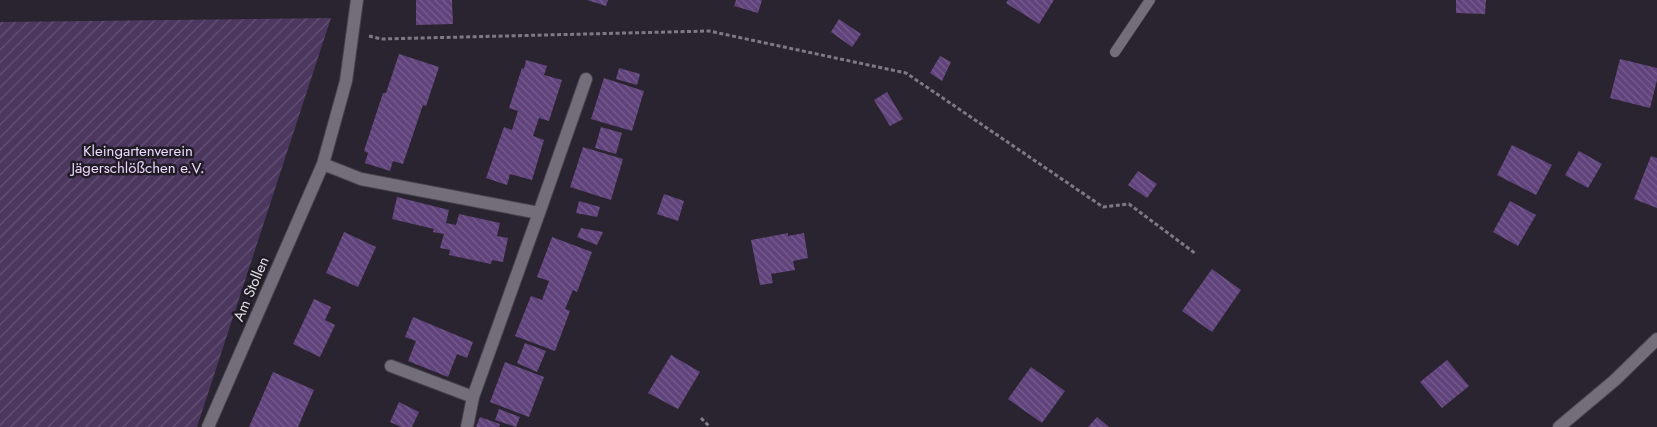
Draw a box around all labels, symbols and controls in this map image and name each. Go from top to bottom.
park label: Kleingartenverein Jägerschlößchen e.V. [69,140,205,179]
street label: Am Stollen [227,253,275,325]

